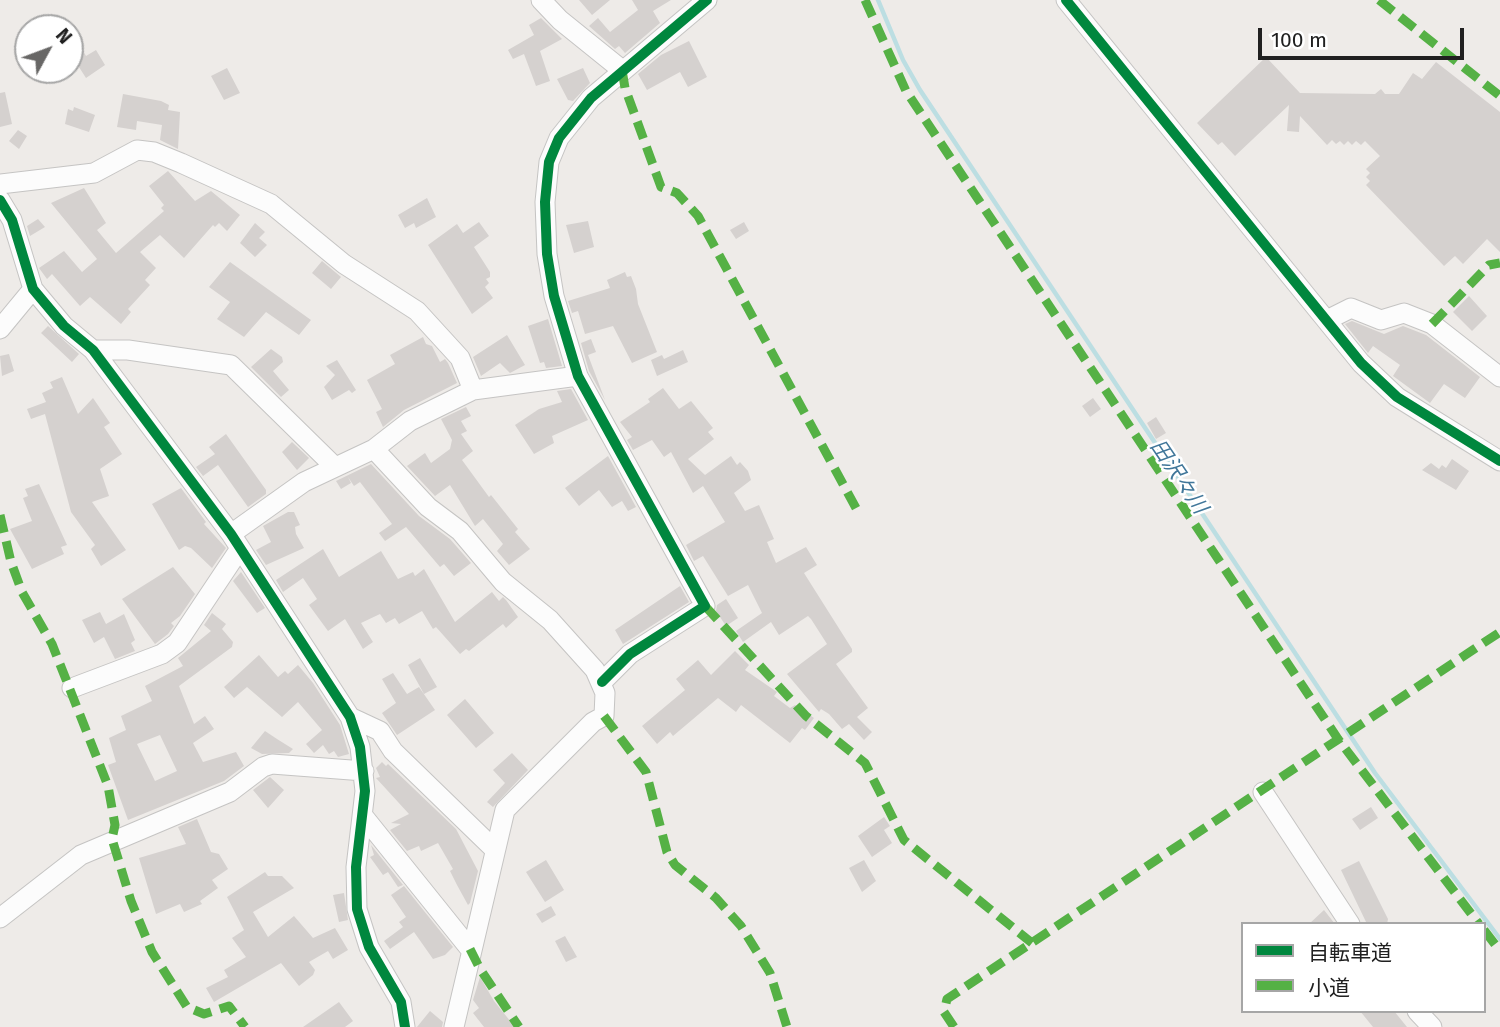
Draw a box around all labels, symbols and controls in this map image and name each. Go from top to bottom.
north arrow [14,14,84,84]
scale bar [1262,14,1468,58]
text: N [51,24,77,49]
text: 100 m [1271,27,1327,53]
water label: 田沢々川 [1144,435,1212,519]
legend [1241,922,1486,1013]
text: 自転車道 [1308,940,1392,966]
text: 小道 [1308,975,1350,1001]

